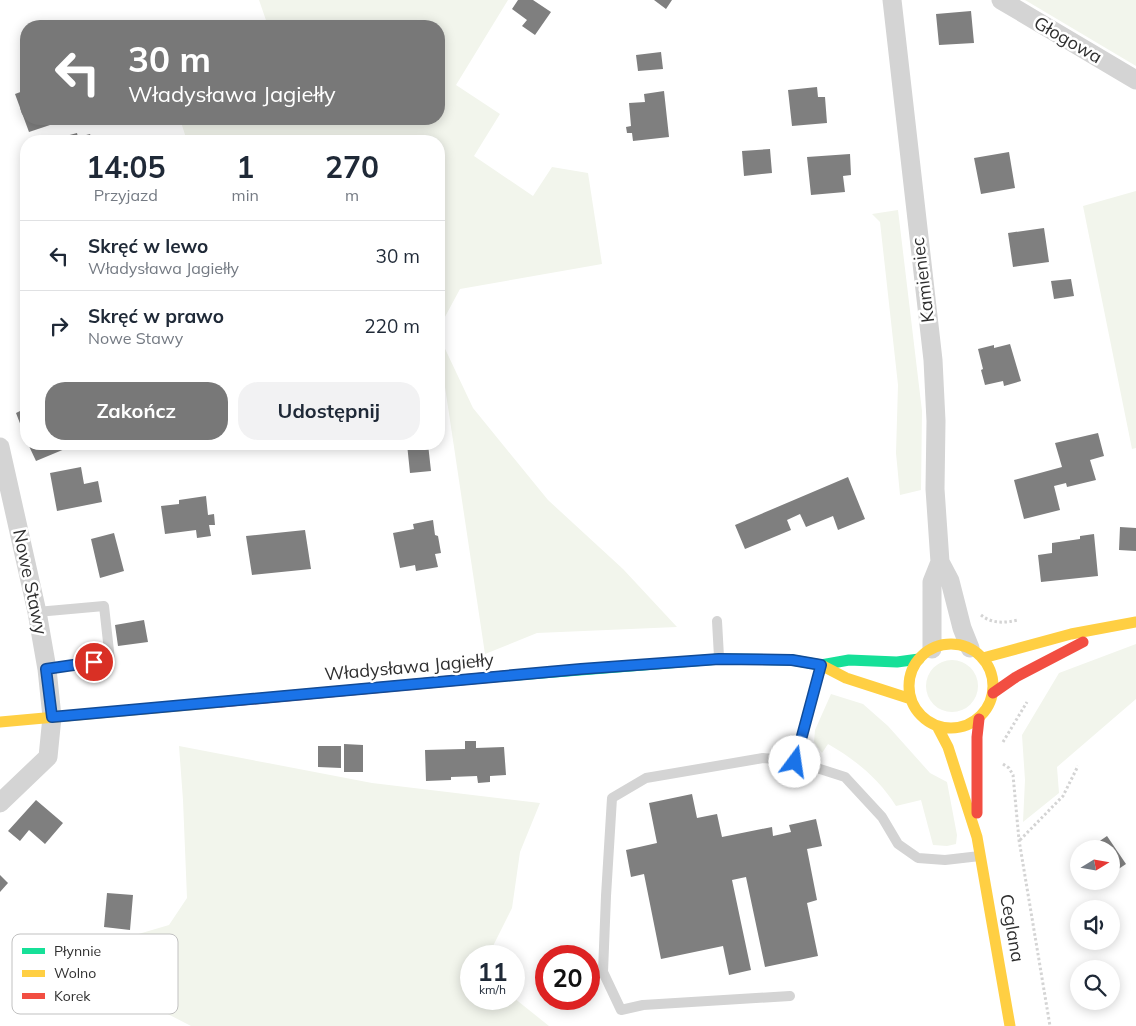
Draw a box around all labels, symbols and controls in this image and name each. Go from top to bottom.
street label: Głogowa [1030,11,1106,68]
text: 30 m [128,37,211,81]
icon: left [45,40,110,105]
text: Władysława Jagiełły [128,80,336,108]
text: 14:05 [86,148,166,186]
text: 1 [236,148,254,186]
text: 270 [325,148,379,186]
text: Przyjazd [94,185,158,205]
text: min [232,185,259,205]
text: m [345,185,359,205]
text: Skręć w lewo [88,234,208,258]
street label: Kamieniec [906,236,939,324]
icon: left [45,242,73,270]
text: 30 m [376,244,420,268]
text: Władysława Jagiełły [88,258,239,278]
text: Skręć w prawo [88,304,224,328]
icon: right [45,312,73,340]
text: 220 m [364,314,420,338]
text: Nowe Stawy [88,328,183,348]
button: Zakończ [45,382,228,440]
button: Udostępnij [238,382,420,440]
street label: Nowe Stawy [8,527,53,637]
pin [73,641,115,683]
icon: arrive [80,648,108,676]
street label: Władysława Jagiełły [323,648,495,685]
position arrow [768,735,820,787]
north arrow [1070,840,1120,890]
map controls [1070,840,1120,1010]
street label: Ceglana [995,892,1030,964]
button: sound [1070,900,1120,950]
legend [12,934,178,1014]
text: Płynnie [54,942,101,960]
speed limit sign: 20 [535,945,600,1010]
text: 11 [477,956,508,987]
button: search [1070,960,1120,1010]
text: Wolno [54,964,96,982]
text: km/h [479,982,506,997]
text: Korek [54,987,91,1005]

